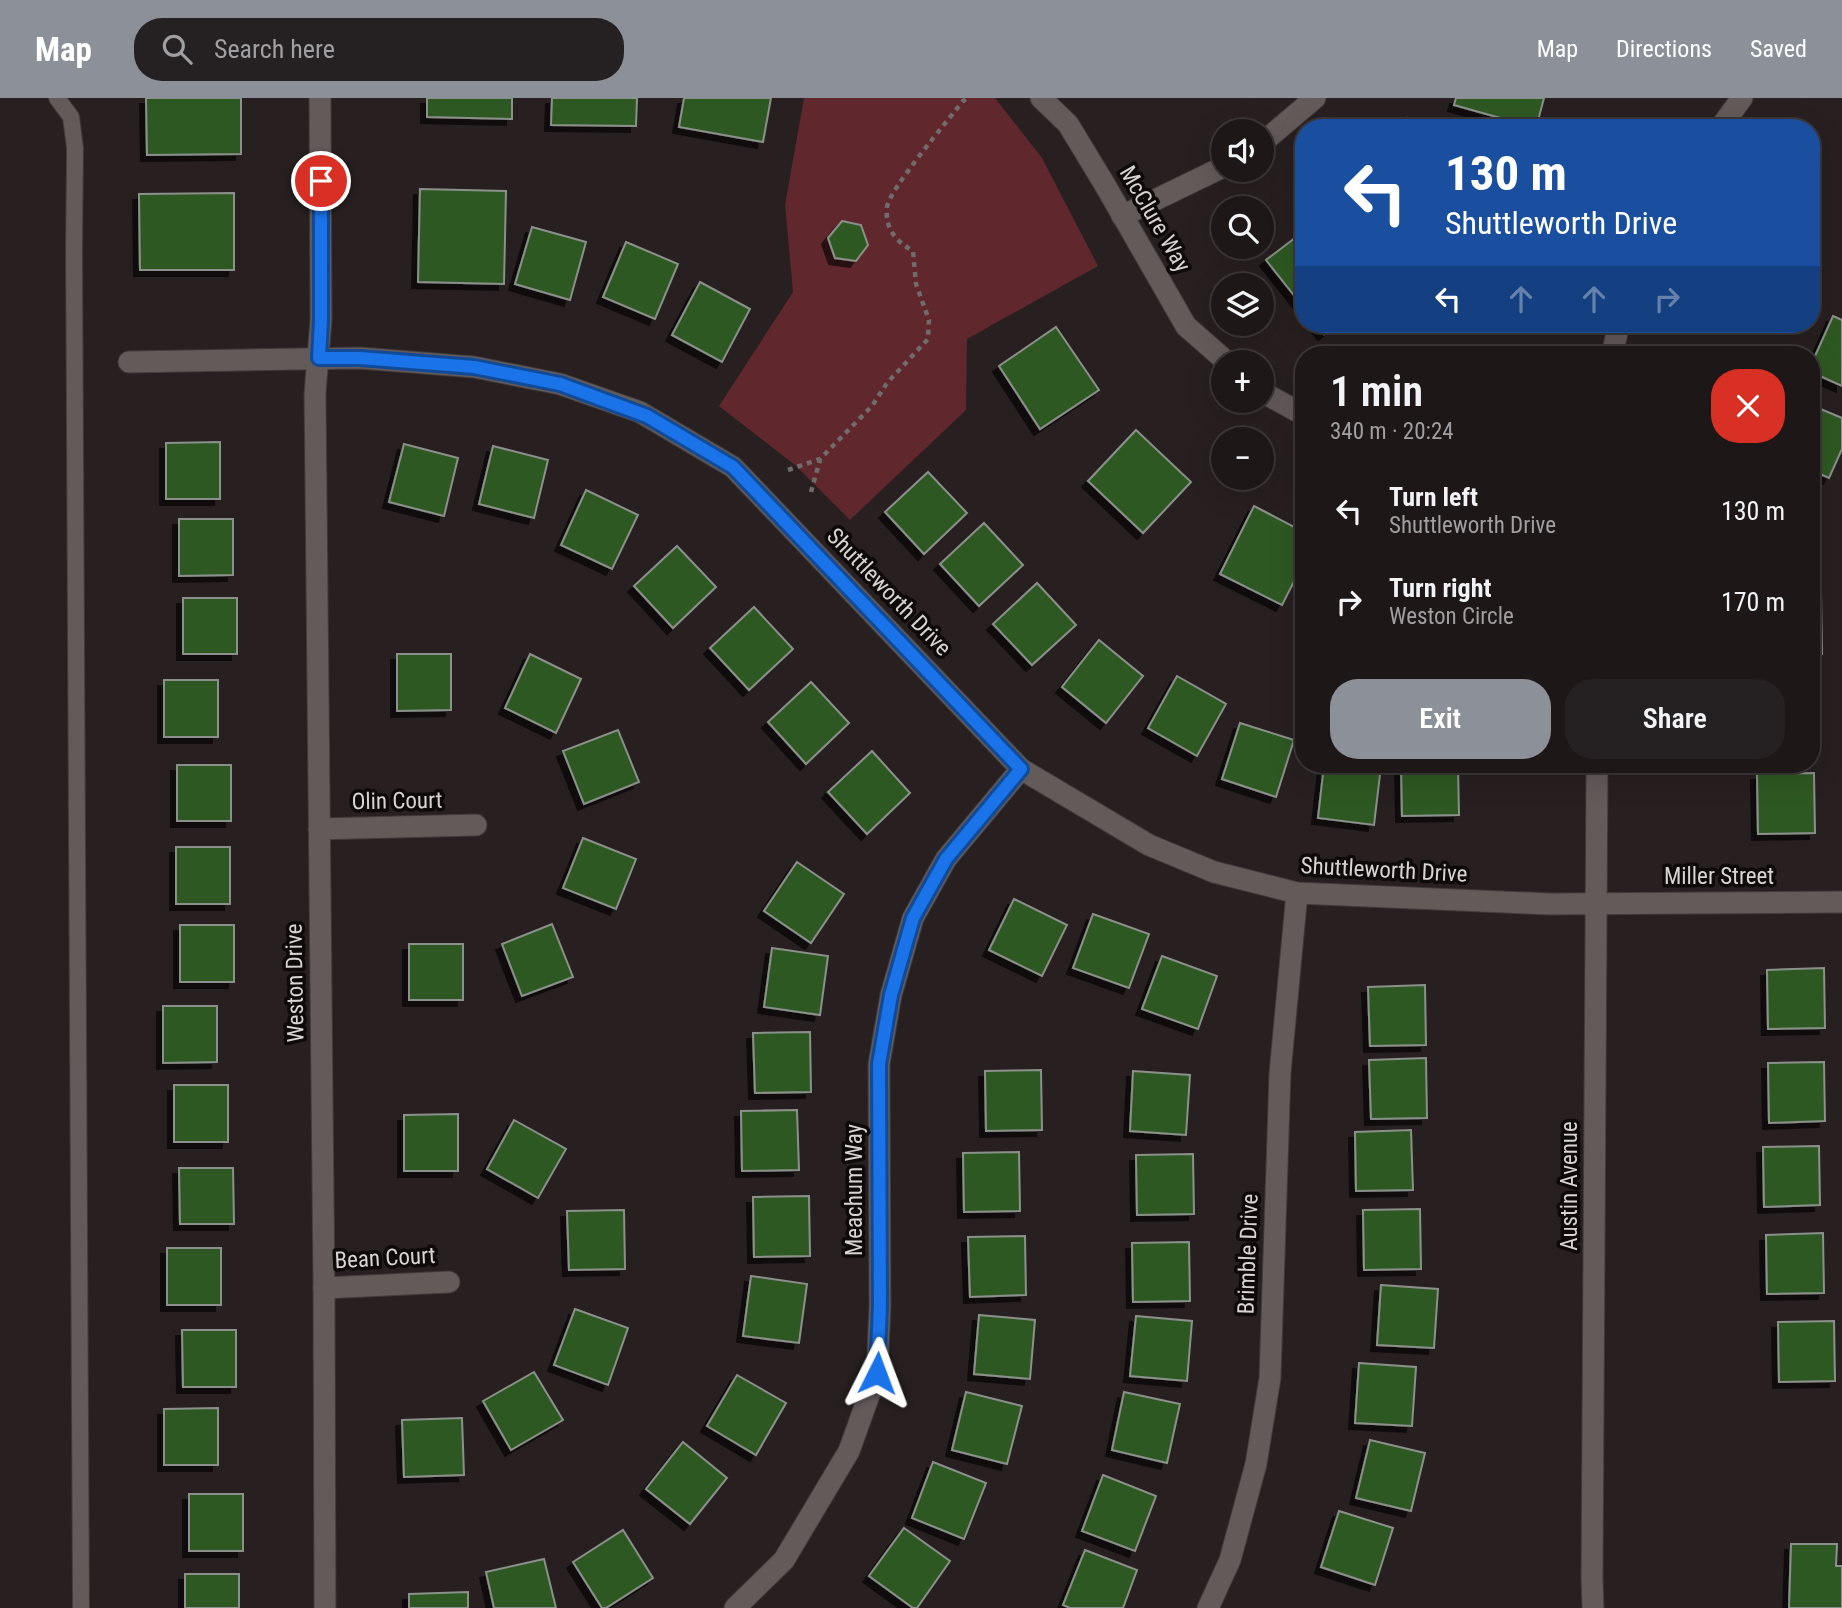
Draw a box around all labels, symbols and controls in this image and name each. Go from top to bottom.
search box [134,18,624,81]
text: Map [35,30,92,69]
icon: search [158,30,196,68]
text: Search here [214,34,335,64]
text: Map [1537,35,1578,63]
text: Directions [1616,35,1712,63]
text: Saved [1750,35,1807,63]
map controls [1211,119,1274,490]
button: sound [1211,119,1274,182]
text: 130 m [1445,145,1567,202]
icon: left [1330,147,1421,238]
pin [291,151,351,211]
street label: McClure Way [1114,161,1196,277]
icon: arrive [302,162,340,200]
button: search [1211,196,1274,259]
text: Shuttleworth Drive [1445,204,1677,242]
button: layers [1211,273,1274,336]
icon: left [1429,280,1467,318]
icon: ahead [1502,280,1540,318]
icon: ahead [1575,280,1613,318]
icon: right [1648,280,1686,318]
button: + [1211,350,1274,413]
text: 1 min [1330,367,1423,416]
button: close [1711,369,1785,443]
text: 340 m · 20:24 [1330,418,1454,445]
button: − [1211,427,1274,490]
text: Turn left [1389,482,1478,512]
icon: left [1330,492,1368,530]
text: 130 m [1721,496,1785,526]
text: Shuttleworth Drive [1389,512,1556,539]
street label: Shuttleworth Drive [821,523,957,661]
text: Turn right [1389,573,1491,603]
icon: right [1330,583,1368,621]
text: 170 m [1721,587,1785,617]
text: Weston Circle [1389,603,1514,630]
button: Exit [1330,679,1551,759]
button: Share [1565,679,1785,759]
street label: Olin Court [351,787,443,815]
street label: Shuttleworth Drive [1300,852,1468,888]
street label: Miller Street [1664,863,1774,890]
street label: Weston Drive [280,923,310,1043]
street label: Austin Avenue [1556,1121,1583,1251]
street label: Meachum Way [841,1123,868,1256]
street label: Brimble Drive [1232,1193,1264,1315]
street label: Bean Court [334,1242,436,1274]
position arrow [840,1336,914,1410]

